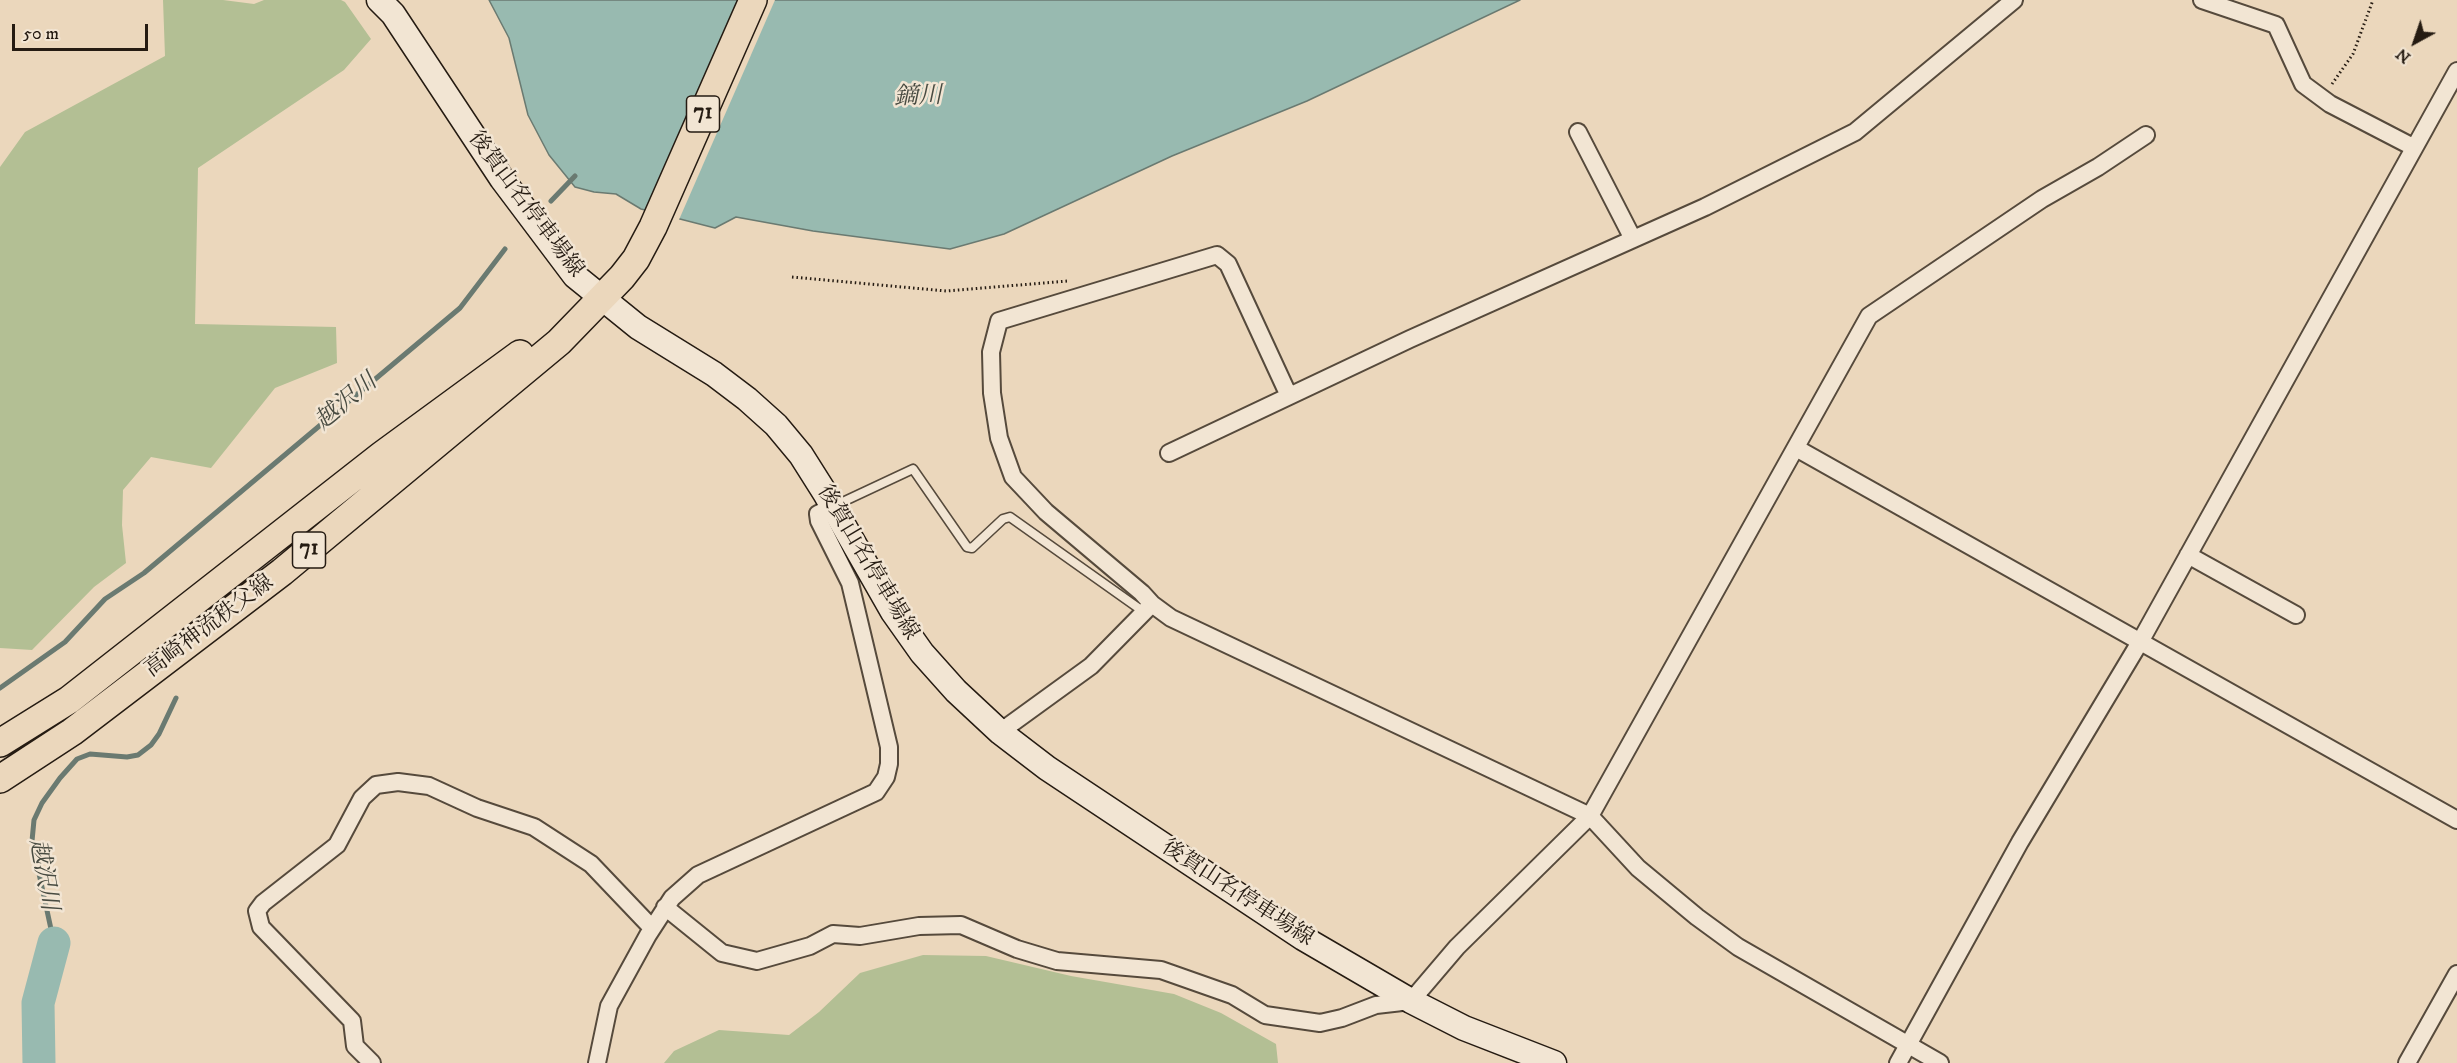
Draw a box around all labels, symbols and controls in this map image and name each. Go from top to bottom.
scale bar [15,12,152,50]
north arrow [2385,12,2445,72]
text: 50 m [23,23,59,45]
text: N [2392,44,2415,68]
water label: 鏑川 [894,83,942,113]
road number: 71 [686,96,720,132]
street label: 後賀山名停車場線 [461,127,589,283]
water label: 越沢川 [310,369,384,437]
street label: 後賀山名停車場線 [810,481,924,645]
road number: 71 [292,532,326,568]
street label: 高崎神流秩父線 [141,570,279,684]
street label: 後賀山名停車場線 [1156,835,1318,953]
water label: 越沢川 [22,837,62,913]

